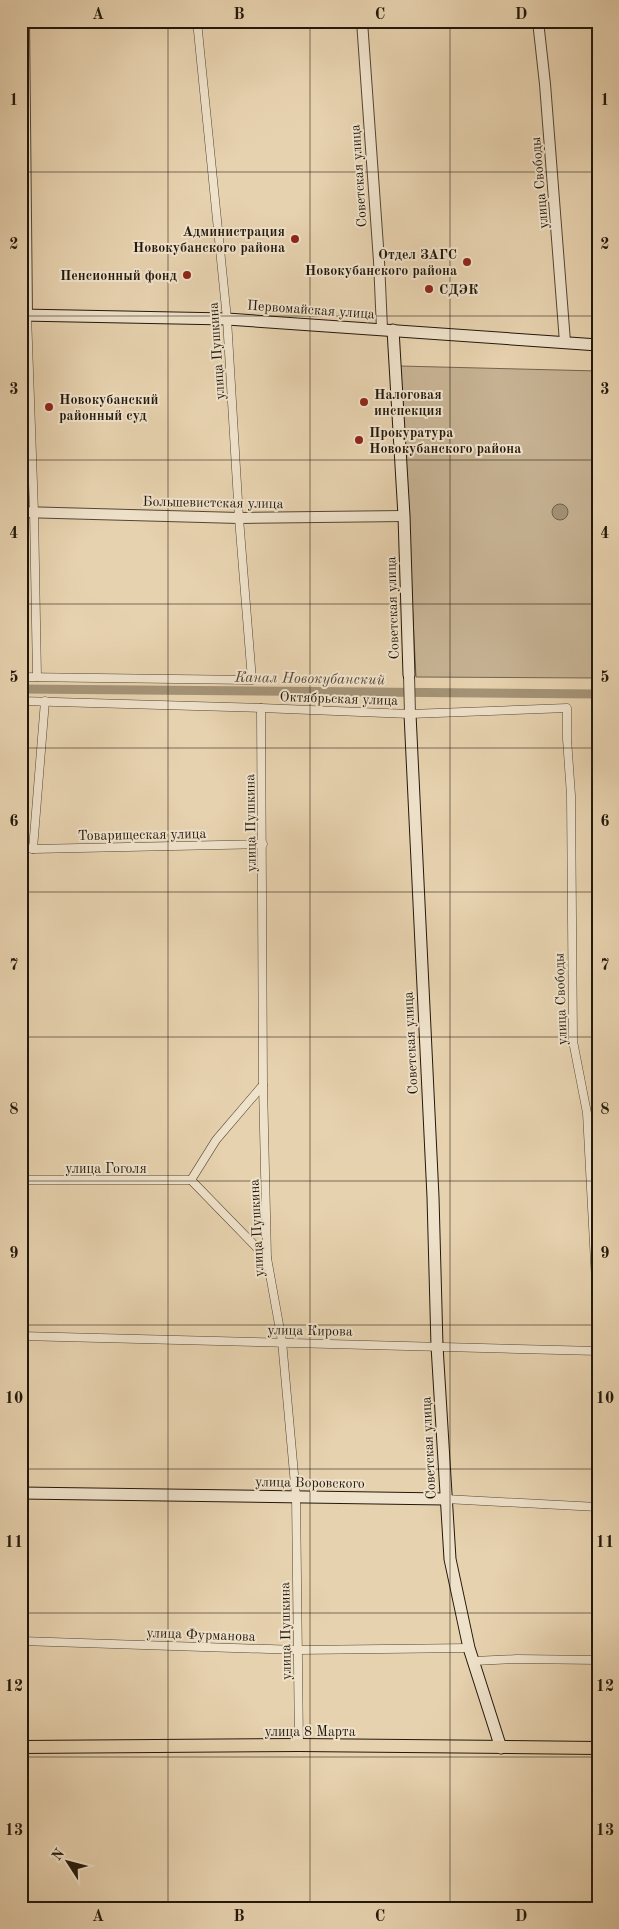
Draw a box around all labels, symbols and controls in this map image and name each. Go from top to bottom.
text: A [92,7,104,23]
text: B [233,7,245,23]
text: C [375,7,385,23]
text: D [515,7,527,23]
text: 1 [9,93,19,109]
text: 1 [600,93,610,109]
street label: Советская улица [348,124,370,228]
street label: улица Свободы [529,136,551,230]
place label: Администрация Новокубанского района [133,225,285,255]
marker: Администрация Новокубанского района [289,233,301,245]
text: 2 [9,237,19,253]
text: 2 [600,237,610,253]
place label: Отдел ЗАГС Новокубанского района [305,248,457,278]
marker: Отдел ЗАГС Новокубанского района [461,256,473,268]
place label: Пенсионный фонд [60,269,177,284]
marker: Пенсионный фонд [181,269,193,281]
marker: СДЭК [423,283,435,295]
place label: СДЭК [439,283,479,297]
street label: Первомайская улица [247,299,375,321]
street label: улица Пушкина [207,301,227,400]
text: 3 [9,382,19,398]
text: 3 [600,382,610,398]
place label: Налоговая инспекция [374,388,442,418]
place label: Новокубанский районный суд [59,393,158,423]
marker: Налоговая инспекция [358,396,370,408]
marker: Новокубанский районный суд [43,401,55,413]
place label: Прокуратура Новокубанского района [369,426,521,456]
marker: Прокуратура Новокубанского района [353,434,365,446]
street label: Большевистская улица [142,495,284,511]
text: 4 [9,526,19,542]
text: 4 [600,526,610,542]
street label: Советская улица [384,556,402,660]
text: 5 [9,670,19,686]
water label: Канал Новокубанский [234,670,386,688]
text: 5 [600,670,610,686]
street label: Октябрьская улица [280,690,399,708]
street label: улица Пушкина [243,774,259,872]
text: 6 [9,814,19,830]
text: 6 [600,814,610,830]
street label: Товарищеская улица [78,827,206,843]
street label: улица Свободы [552,953,570,1045]
text: 7 [9,958,19,974]
text: 7 [600,958,610,974]
street label: Советская улица [401,991,421,1095]
text: 8 [9,1102,19,1118]
text: 8 [600,1102,610,1118]
street label: улица Гоголя [65,1162,147,1176]
street label: улица Пушкина [247,1179,267,1277]
text: 9 [9,1246,19,1262]
text: 9 [600,1246,610,1262]
street label: улица Кирова [267,1323,353,1339]
text: 10 [5,1391,23,1407]
text: 10 [596,1391,614,1407]
street label: Советская улица [419,1396,439,1500]
street label: улица Воровского [255,1475,365,1491]
text: 11 [5,1535,23,1551]
text: 11 [596,1535,614,1551]
street label: улица Пушкина [278,1582,294,1680]
street label: улица Фурманова [146,1626,256,1644]
text: 12 [5,1679,23,1695]
text: 12 [596,1679,614,1695]
street label: улица 8 Марта [264,1725,356,1739]
text: 13 [5,1823,23,1839]
text: 13 [596,1823,614,1839]
north arrow [42,1836,92,1886]
text: N [49,1846,67,1863]
text: A [92,1909,104,1925]
text: B [233,1909,245,1925]
text: C [375,1909,385,1925]
text: D [515,1909,527,1925]

